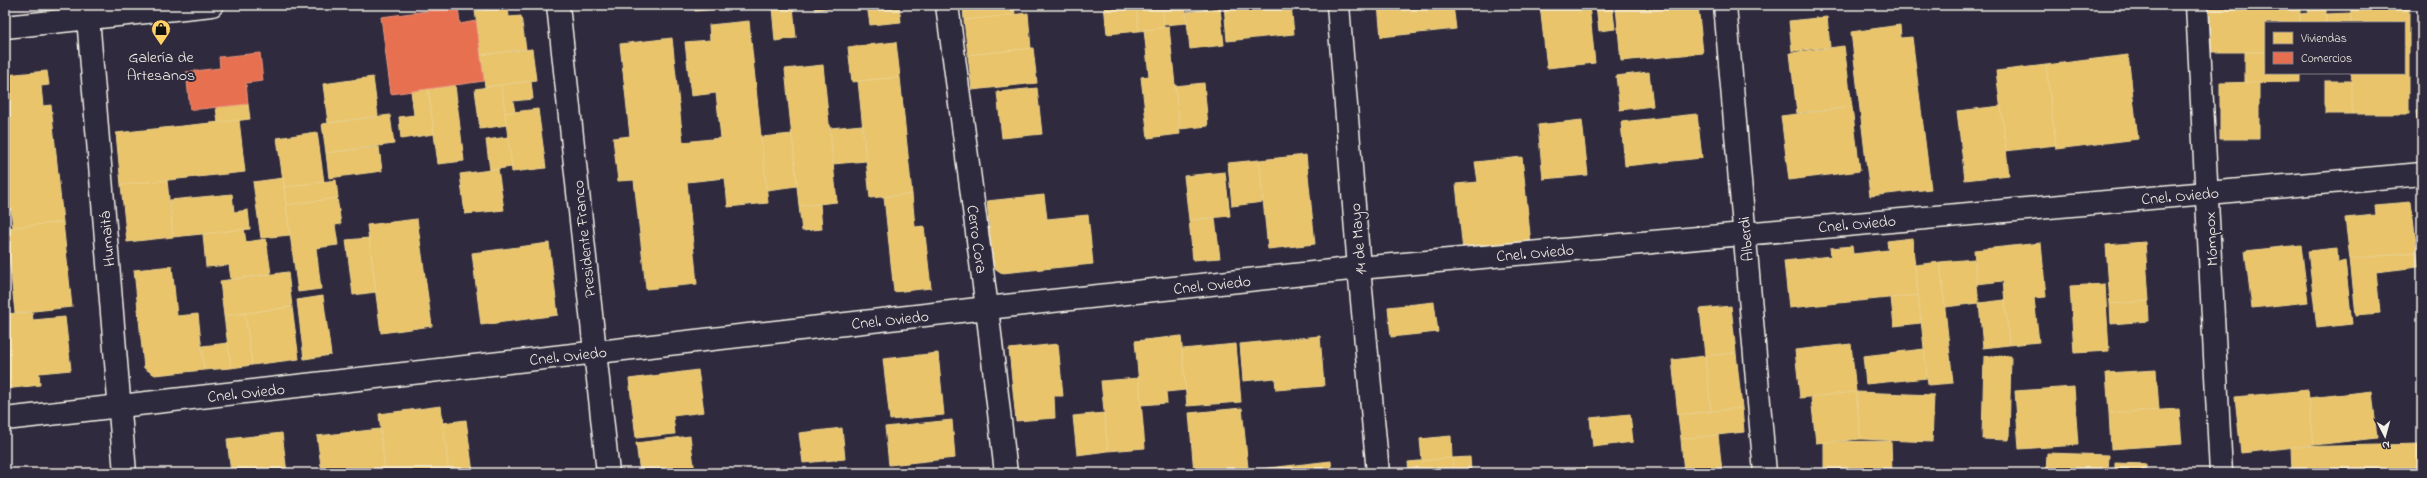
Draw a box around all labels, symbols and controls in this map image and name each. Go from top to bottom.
shop icon: Galería de Artesanos [150,18,172,46]
legend [2265,22,2405,74]
text: Viviendas [2300,30,2347,48]
place label: Galería de Artesanos [127,46,195,88]
text: Comercios [2301,50,2352,68]
street label: Presidente Franco [567,179,603,299]
street label: Cnel. Oviedo [2140,182,2220,212]
street label: 14 de Mayo [1344,202,1374,276]
street label: Cerro Cora [959,203,993,275]
street label: Humaitá [94,210,122,268]
street label: Cnel. Oviedo [1817,210,1897,240]
street label: Mómpox [2199,211,2225,267]
street label: Alberdi [1733,215,1761,262]
street label: Cnel. Oviedo [1495,239,1575,269]
street label: Cnel. Oviedo [1172,270,1252,302]
street label: Cnel. Oviedo [850,305,930,337]
street label: Cnel. Oviedo [528,341,608,373]
street label: Cnel. Oviedo [206,378,286,410]
north arrow [2365,416,2405,456]
text: N [2381,437,2390,453]

